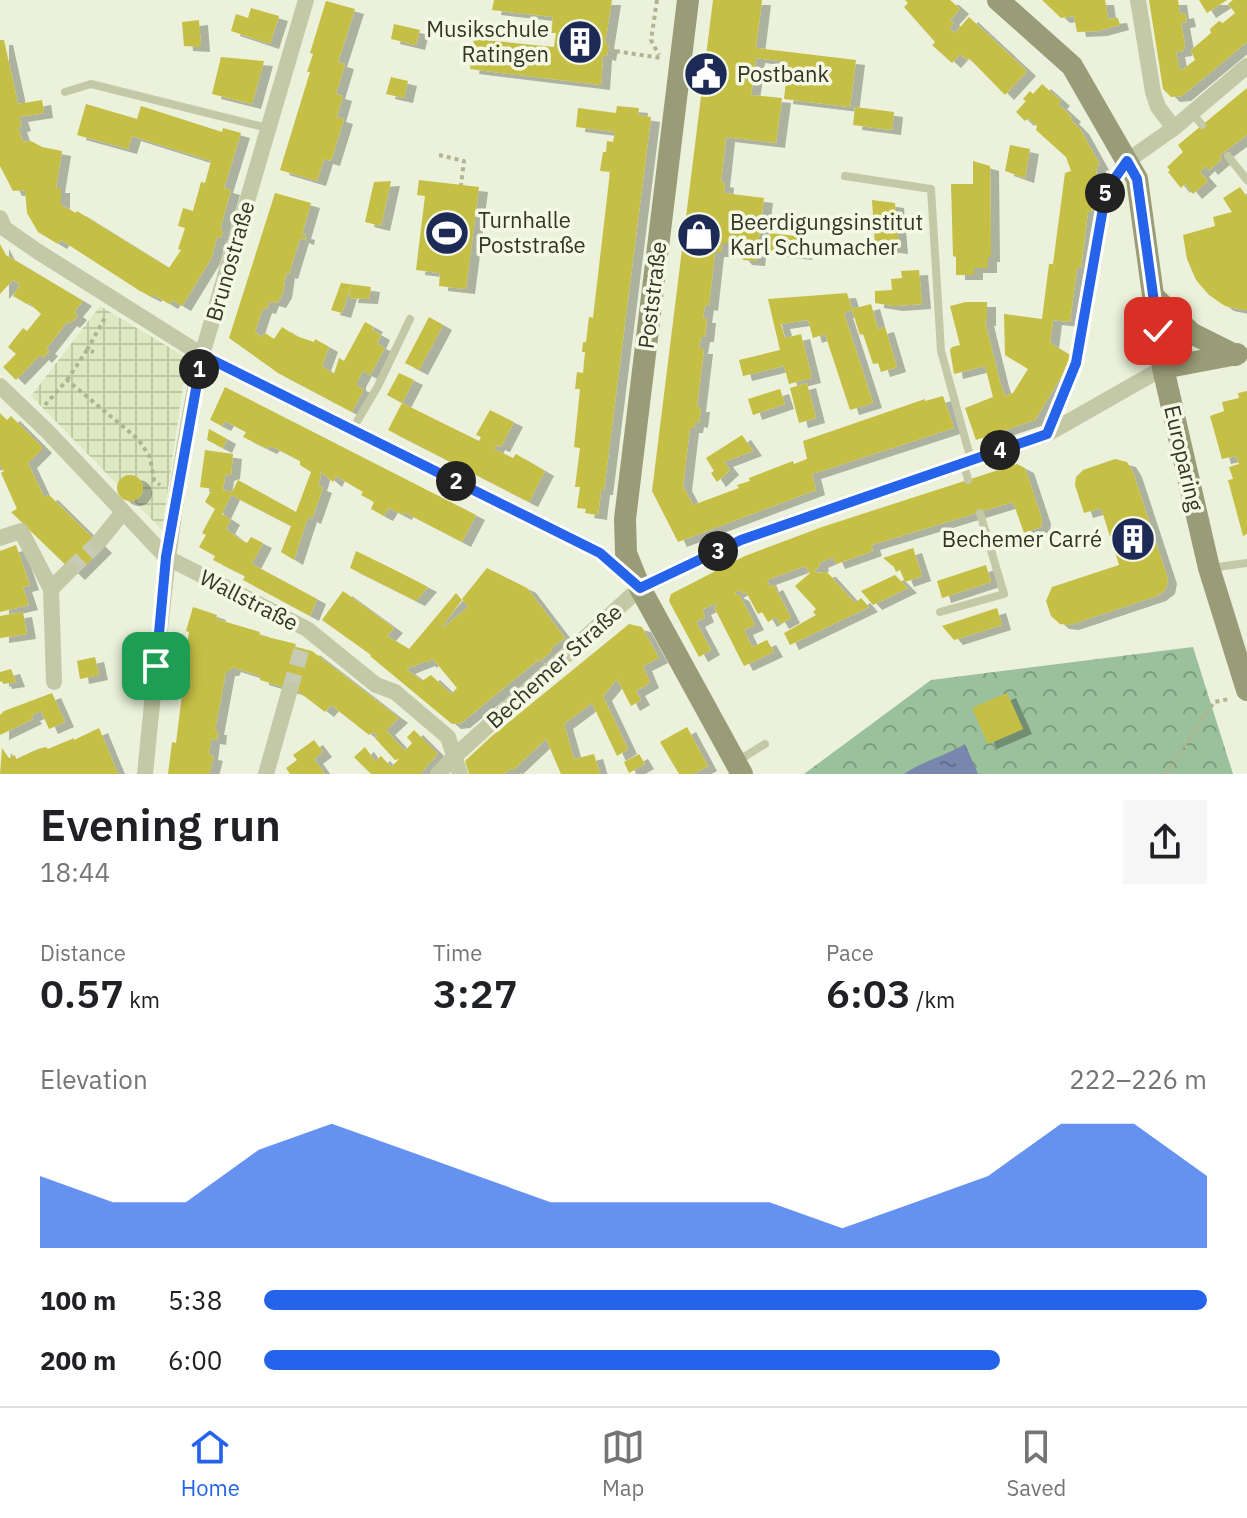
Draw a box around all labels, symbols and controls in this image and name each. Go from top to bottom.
place label: Musikschule Ratingen [426,14,549,68]
building icon: Musikschule Ratingen [556,18,604,66]
public building icon: Postbank [682,50,730,98]
place label: Postbank [737,59,829,88]
pin: 5 [1085,173,1125,213]
text: 5 [1098,178,1112,207]
street label: Brunostraße [199,197,261,324]
place label: Turnhalle Poststraße [478,205,586,259]
place label: Beerdigungsinstitut Karl Schumacher [730,207,923,261]
sports icon: Turnhalle Poststraße [423,209,471,257]
shop icon: Beerdigungsinstitut Karl Schumacher [675,211,723,259]
street label: Poststraße [631,240,672,350]
pin [1124,297,1192,365]
icon: check [1136,309,1180,353]
pin: 1 [179,349,219,389]
text: 1 [192,354,206,383]
street label: Europaring [1158,402,1211,514]
pin: 4 [980,430,1020,470]
text: 4 [993,435,1007,464]
pin: 2 [436,461,476,501]
text: 2 [449,466,463,495]
building icon: Bechemer Carré [1109,515,1157,563]
place label: Bechemer Carré [942,524,1102,553]
pin: 3 [698,531,738,571]
text: 3 [711,536,725,565]
street label: Wallstraße [195,562,304,637]
street label: Bechemer Straße [480,597,628,734]
pin [122,632,190,700]
icon: arrive [134,644,178,688]
text: Evening run [40,796,281,853]
button: share [1123,800,1207,884]
text: 18:44 [40,855,110,889]
text: Distance [40,938,126,967]
text: Time [433,938,482,967]
text: Pace [826,938,874,967]
text: 0.57 [40,967,124,1019]
text: 3:27 [433,967,518,1019]
text: 6:03 [826,967,911,1019]
text: km [124,985,160,1014]
text: /km [911,985,955,1014]
text: Elevation [40,1062,148,1096]
text: 222–226 m [1069,1062,1207,1096]
text: 100 m [40,1283,116,1317]
text: 5:38 [168,1283,222,1317]
text: 200 m [40,1343,116,1377]
text: 6:00 [168,1343,222,1377]
tab: Home [181,1425,240,1502]
tab: Map [601,1425,645,1502]
tab: Saved [1006,1425,1066,1502]

